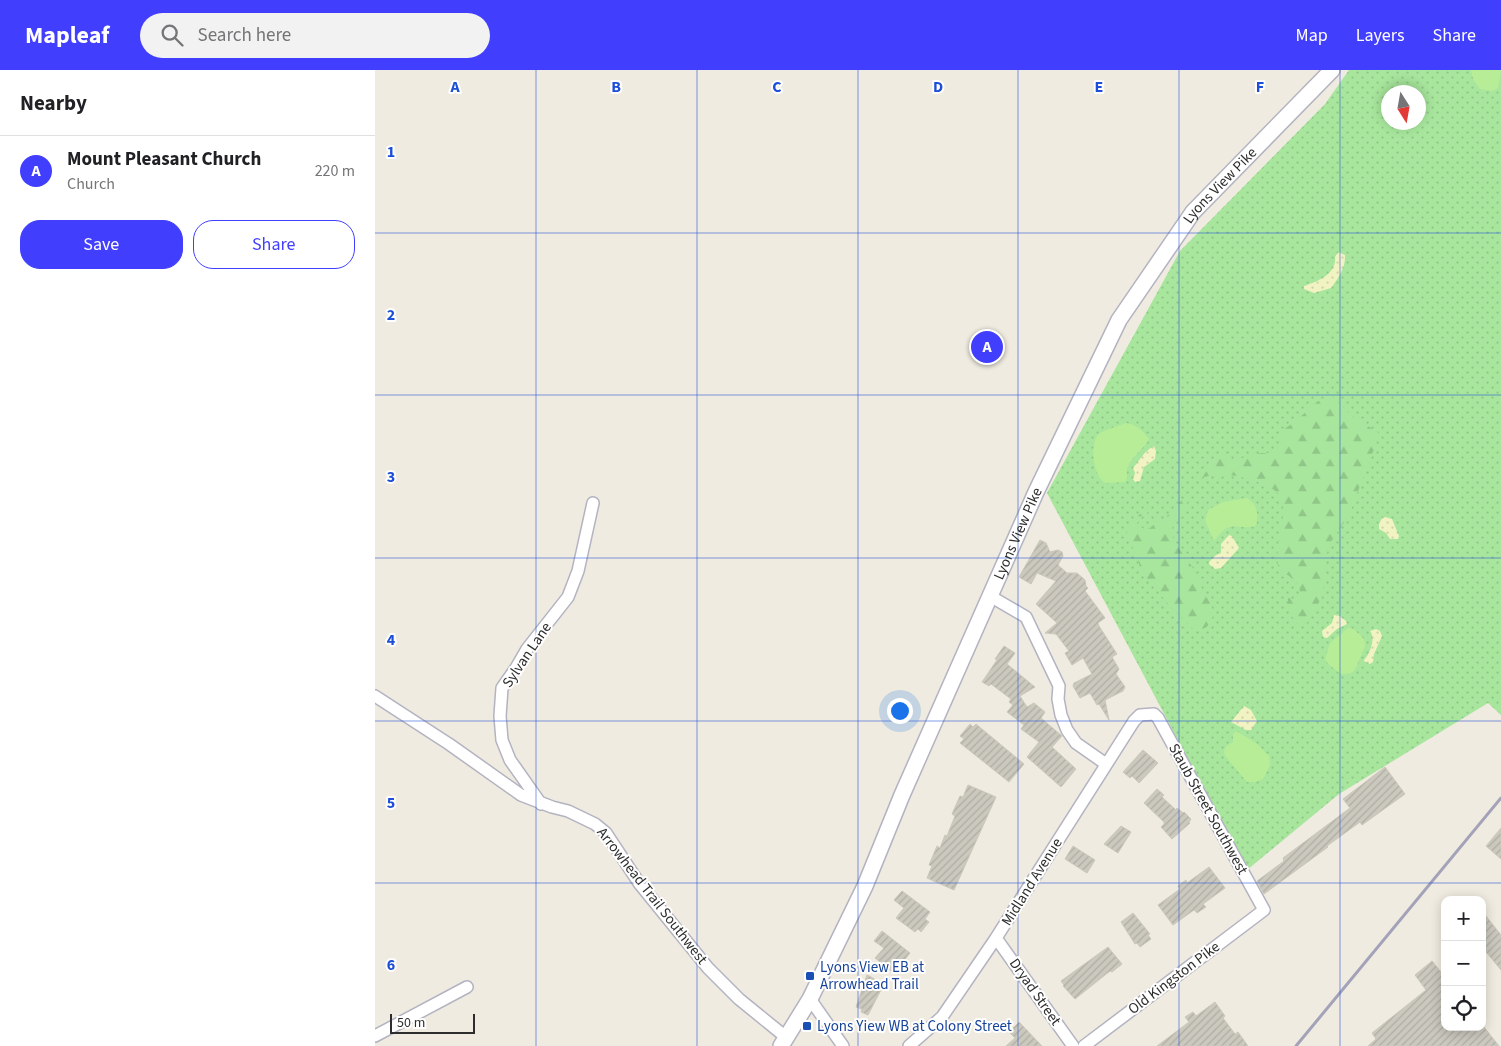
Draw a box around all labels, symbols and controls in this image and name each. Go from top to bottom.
search box [140,13,490,58]
text: Mapleaf [25,18,110,53]
icon: search [158,21,186,49]
text: Search here [198,22,291,49]
text: Map [1296,23,1328,48]
text: Layers [1356,23,1405,48]
text: Share [1433,23,1476,48]
text: A [449,76,460,98]
text: B [611,76,621,98]
text: C [772,76,782,98]
text: D [933,76,943,98]
text: E [1095,76,1103,98]
text: F [1256,76,1264,98]
north arrow [1381,85,1426,130]
text: Nearby [20,88,87,118]
text: 1 [387,141,395,163]
street label: Lyons View Pike [1178,142,1261,228]
text: Mount Pleasant Church [67,146,261,173]
text: A [31,160,41,182]
text: 220 m [315,160,355,182]
text: Church [67,173,115,195]
button: Save [20,220,183,269]
button: Share [193,220,355,269]
text: 2 [387,304,395,326]
pin: A [971,328,1003,366]
text: 3 [387,466,395,488]
street label: Lyons View Pike [988,484,1047,583]
street label: Sylvan Lane [497,618,557,692]
text: 4 [387,629,396,651]
your location [887,698,913,724]
street label: Staub Street Southwest [1163,740,1253,878]
text: 5 [387,792,395,814]
street label: Arrowhead Trail Southwest [592,823,712,969]
street label: Midland Avenue [997,834,1067,930]
map controls [1441,896,1486,1031]
button: + [1441,896,1486,941]
street label: Old Kingston Pike [1124,936,1224,1020]
button: − [1441,941,1486,986]
text: 6 [387,954,395,976]
street label: Dryad Street [1004,954,1066,1030]
place label: Lyons View EB at Arrowhead Trail [820,957,924,995]
marker: Lyons View EB at Arrowhead Trail [804,970,816,982]
button: locate [1441,986,1486,1031]
scale bar [390,1011,475,1034]
text: 50 m [397,1013,425,1033]
place label: Lyons Yiew WB at Colony Street [817,1016,1012,1037]
marker: Lyons Yiew WB at Colony Street [801,1020,813,1032]

